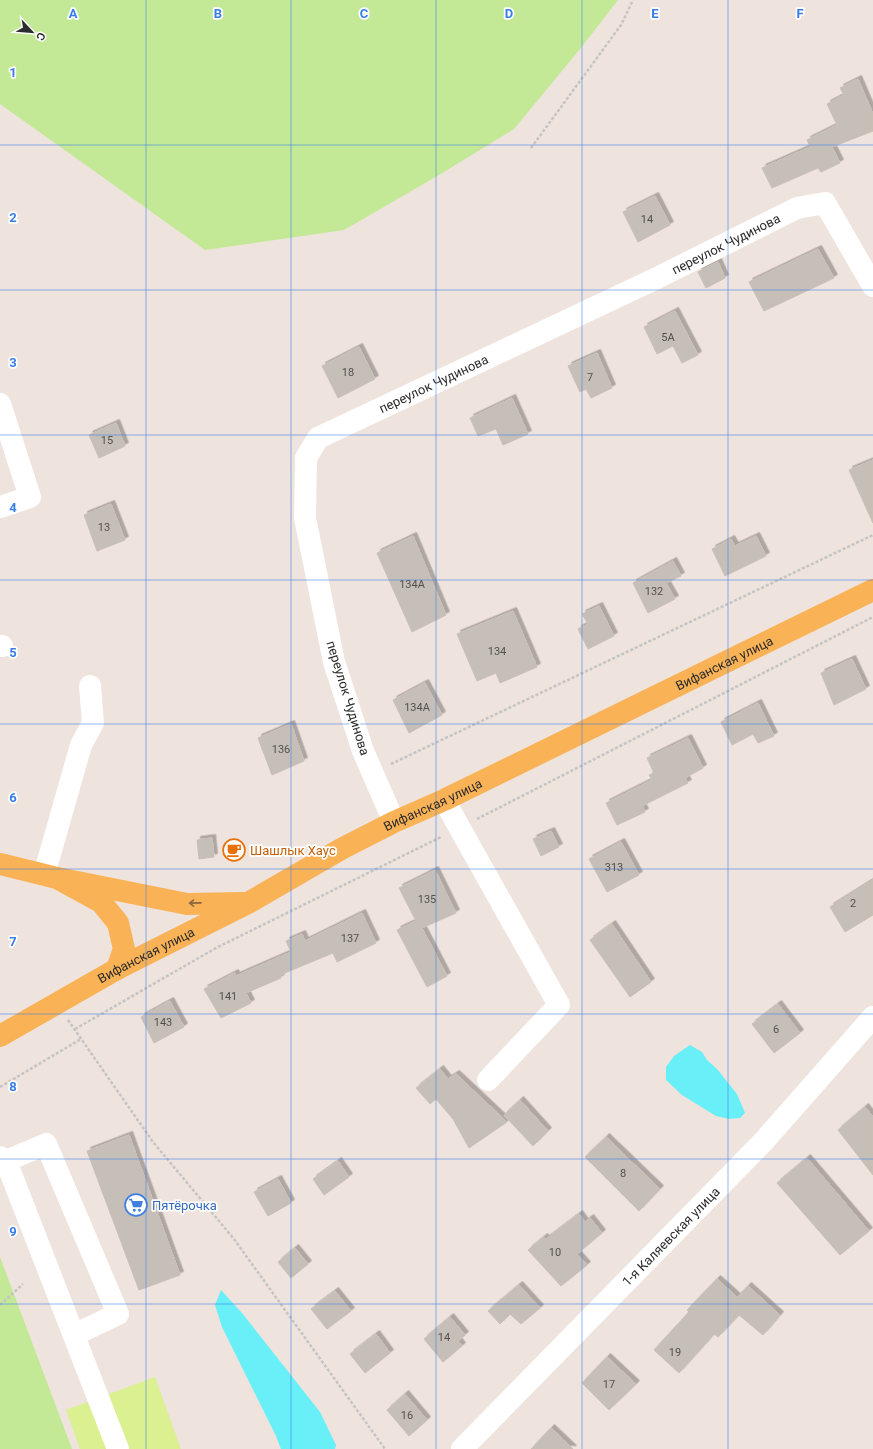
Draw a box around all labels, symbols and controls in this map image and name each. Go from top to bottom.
text: A [69,6,78,21]
text: B [214,6,222,21]
text: C [360,6,369,21]
text: D [505,6,513,21]
text: E [651,6,659,21]
text: F [796,6,804,21]
north arrow [12,12,52,52]
text: С [33,30,48,42]
text: 1 [9,65,17,80]
text: 2 [9,210,17,225]
street label: переулок Чудинова [669,210,782,277]
house number: 14 [641,213,653,226]
house number: 5А [661,331,676,344]
street label: переулок Чудинова [376,351,491,416]
text: 3 [9,355,17,370]
house number: 18 [342,366,354,379]
house number: 7 [587,371,593,384]
house number: 15 [101,434,113,447]
text: 4 [9,500,17,515]
house number: 13 [98,521,110,534]
house number: 134А [399,578,426,591]
house number: 132 [645,585,663,598]
street label: Вифанская улица [673,633,775,693]
street label: переулок Чудинова [323,639,373,757]
text: 5 [9,645,17,660]
house number: 134 [488,645,506,658]
house number: 134А [404,701,431,714]
house number: 136 [272,743,290,756]
street label: Вифанская улица [381,775,484,834]
text: 6 [9,790,17,805]
cafe icon: Шашлык Хаус [221,837,247,863]
place label: Шашлык Хаус [250,843,336,858]
house number: 313 [605,861,623,874]
house number: 135 [418,893,436,906]
house number: 2 [850,897,856,910]
one-way arrow [189,900,202,907]
street label: Вифанская улица [95,924,197,986]
house number: 137 [341,932,359,945]
text: 7 [9,934,17,949]
house number: 141 [219,990,237,1003]
house number: 143 [154,1016,172,1029]
house number: 6 [773,1023,779,1036]
text: 8 [9,1079,17,1094]
house number: 8 [620,1167,626,1180]
street label: 1-я Каляевская улица [619,1184,722,1289]
supermarket icon: Пятёрочка [123,1192,149,1218]
place label: Пятёрочка [152,1198,217,1213]
text: 9 [9,1224,17,1239]
house number: 10 [549,1246,561,1259]
house number: 14 [438,1331,450,1344]
house number: 19 [669,1346,681,1359]
house number: 17 [603,1378,615,1391]
house number: 16 [401,1409,413,1422]

